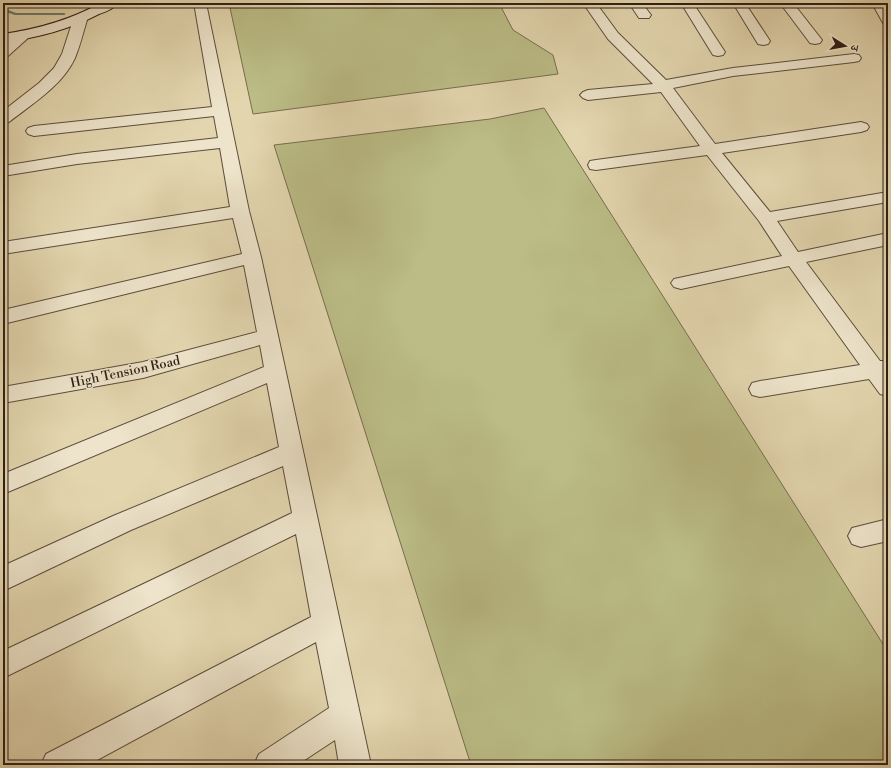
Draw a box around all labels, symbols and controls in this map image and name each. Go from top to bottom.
north arrow [825,26,865,66]
text: उ [846,43,861,53]
street label: High Tension Road [69,352,182,391]

